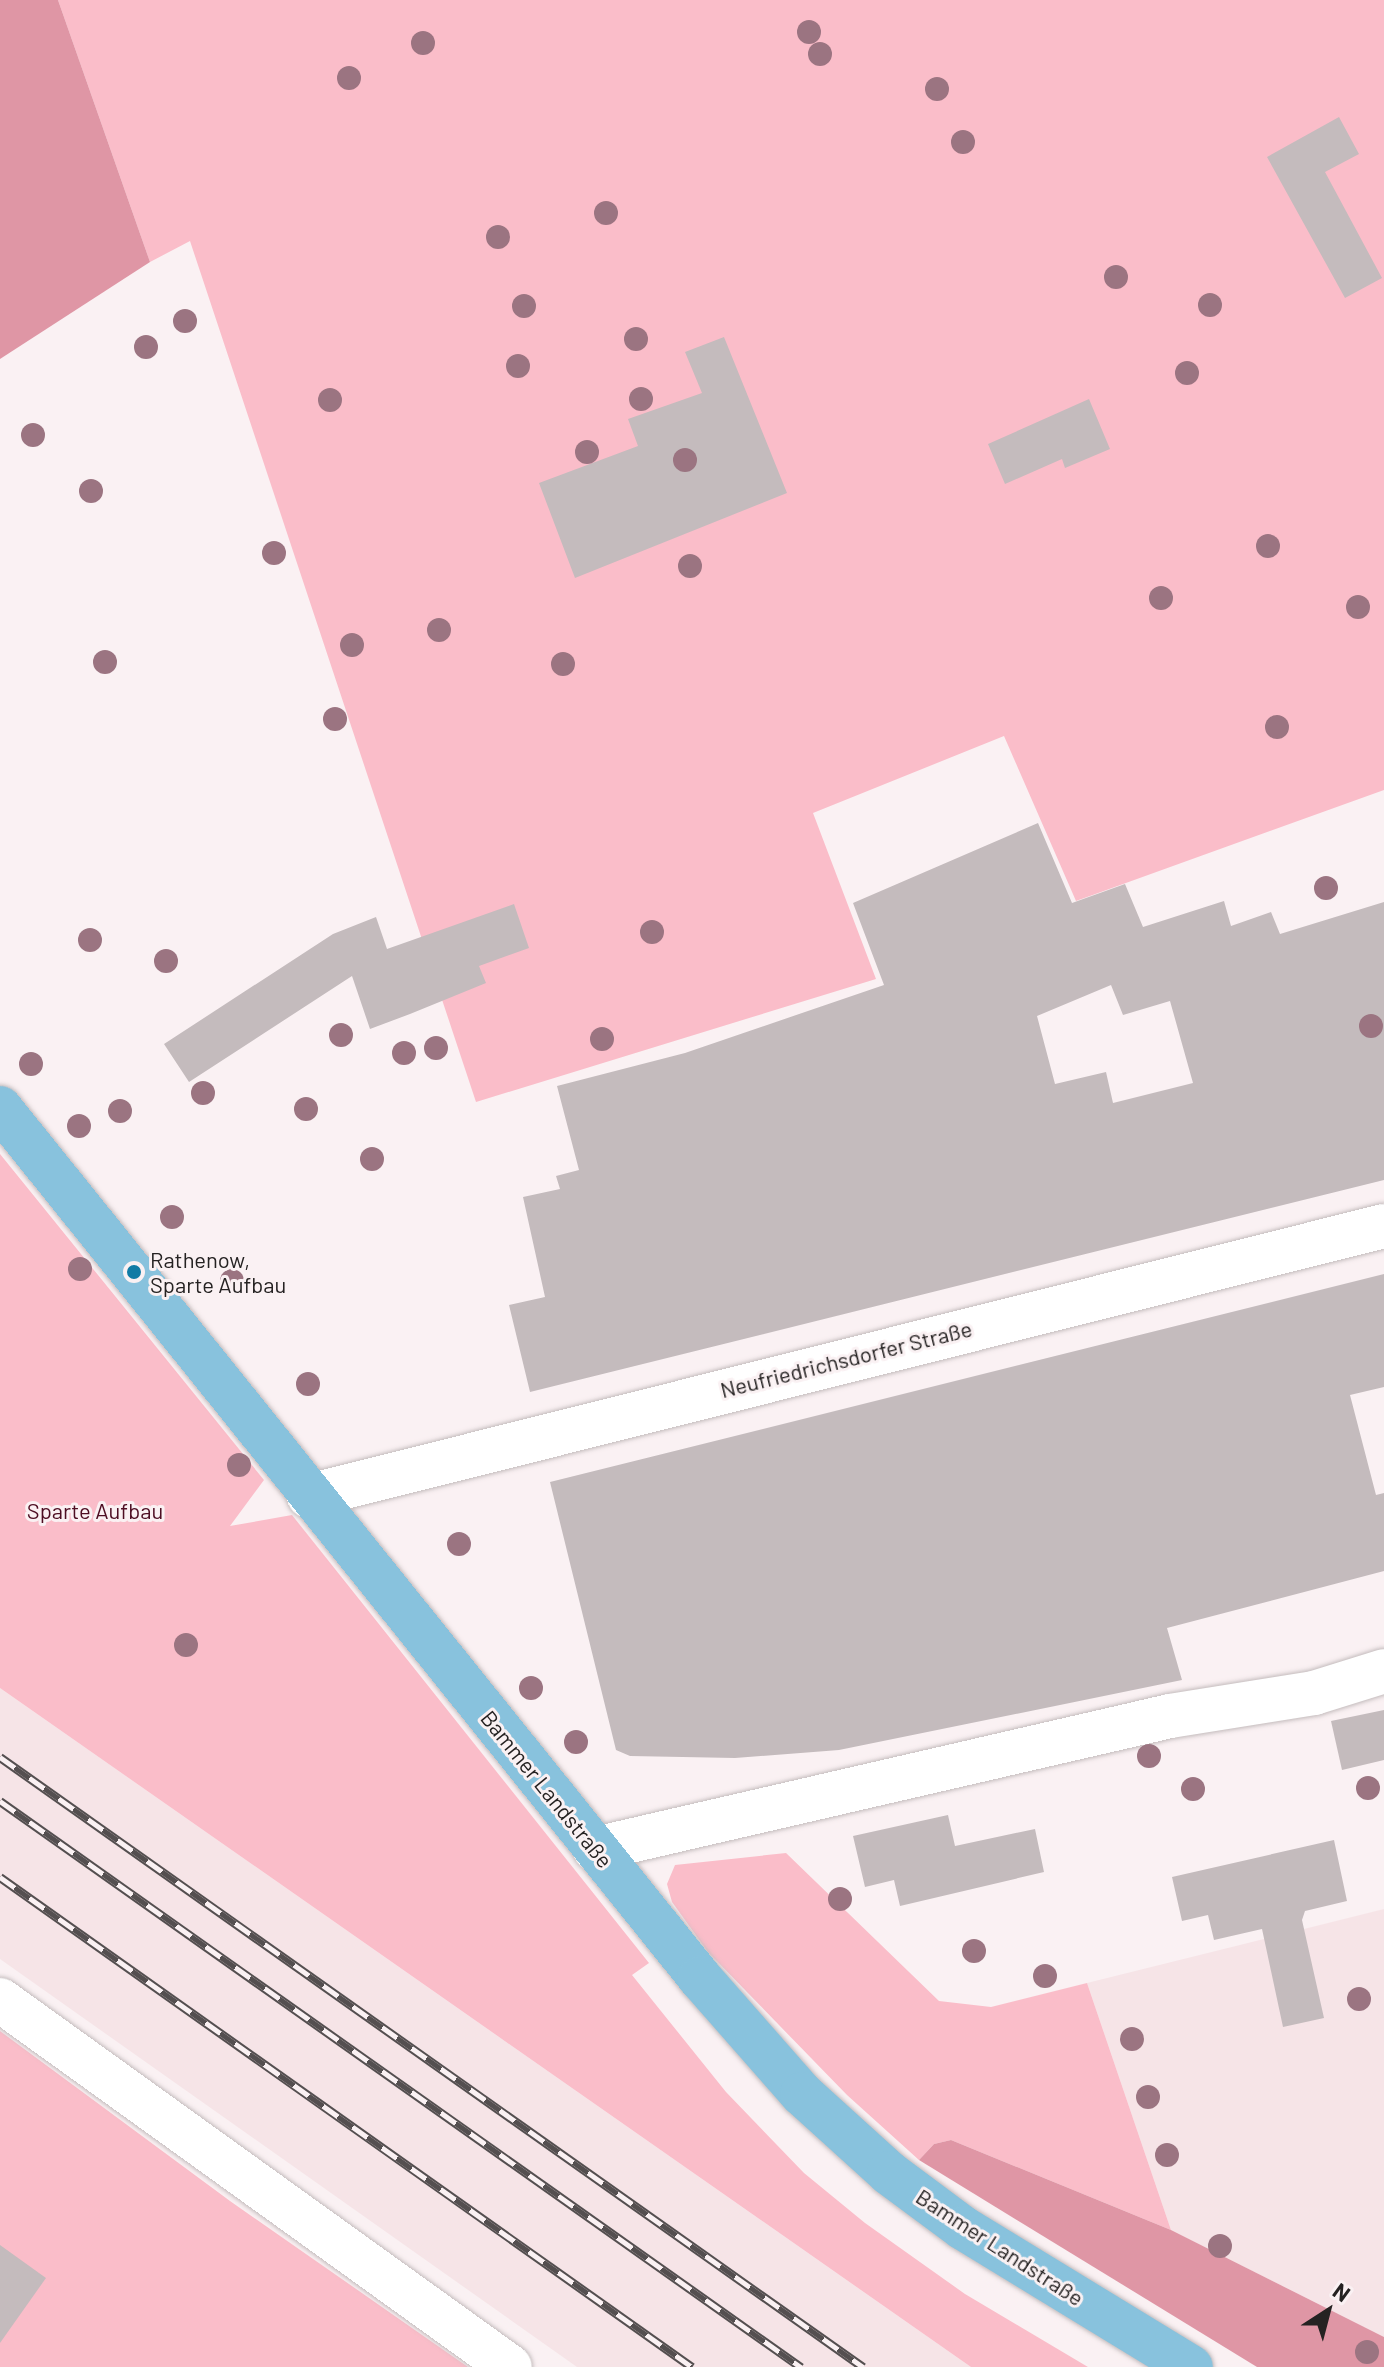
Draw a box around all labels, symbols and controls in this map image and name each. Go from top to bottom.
place label: Rathenow, Sparte Aufbau [150,1246,286,1298]
marker: Rathenow, Sparte Aufbau [125,1263,143,1281]
street label: Neufriedrichsdorfer Straße [717,1315,975,1403]
park label: Sparte Aufbau [27,1498,163,1524]
street label: Bammer Landstraße [476,1705,618,1873]
street label: Bammer Landstraße [911,2183,1089,2311]
north arrow [1288,2271,1368,2351]
text: N [1329,2277,1356,2306]

